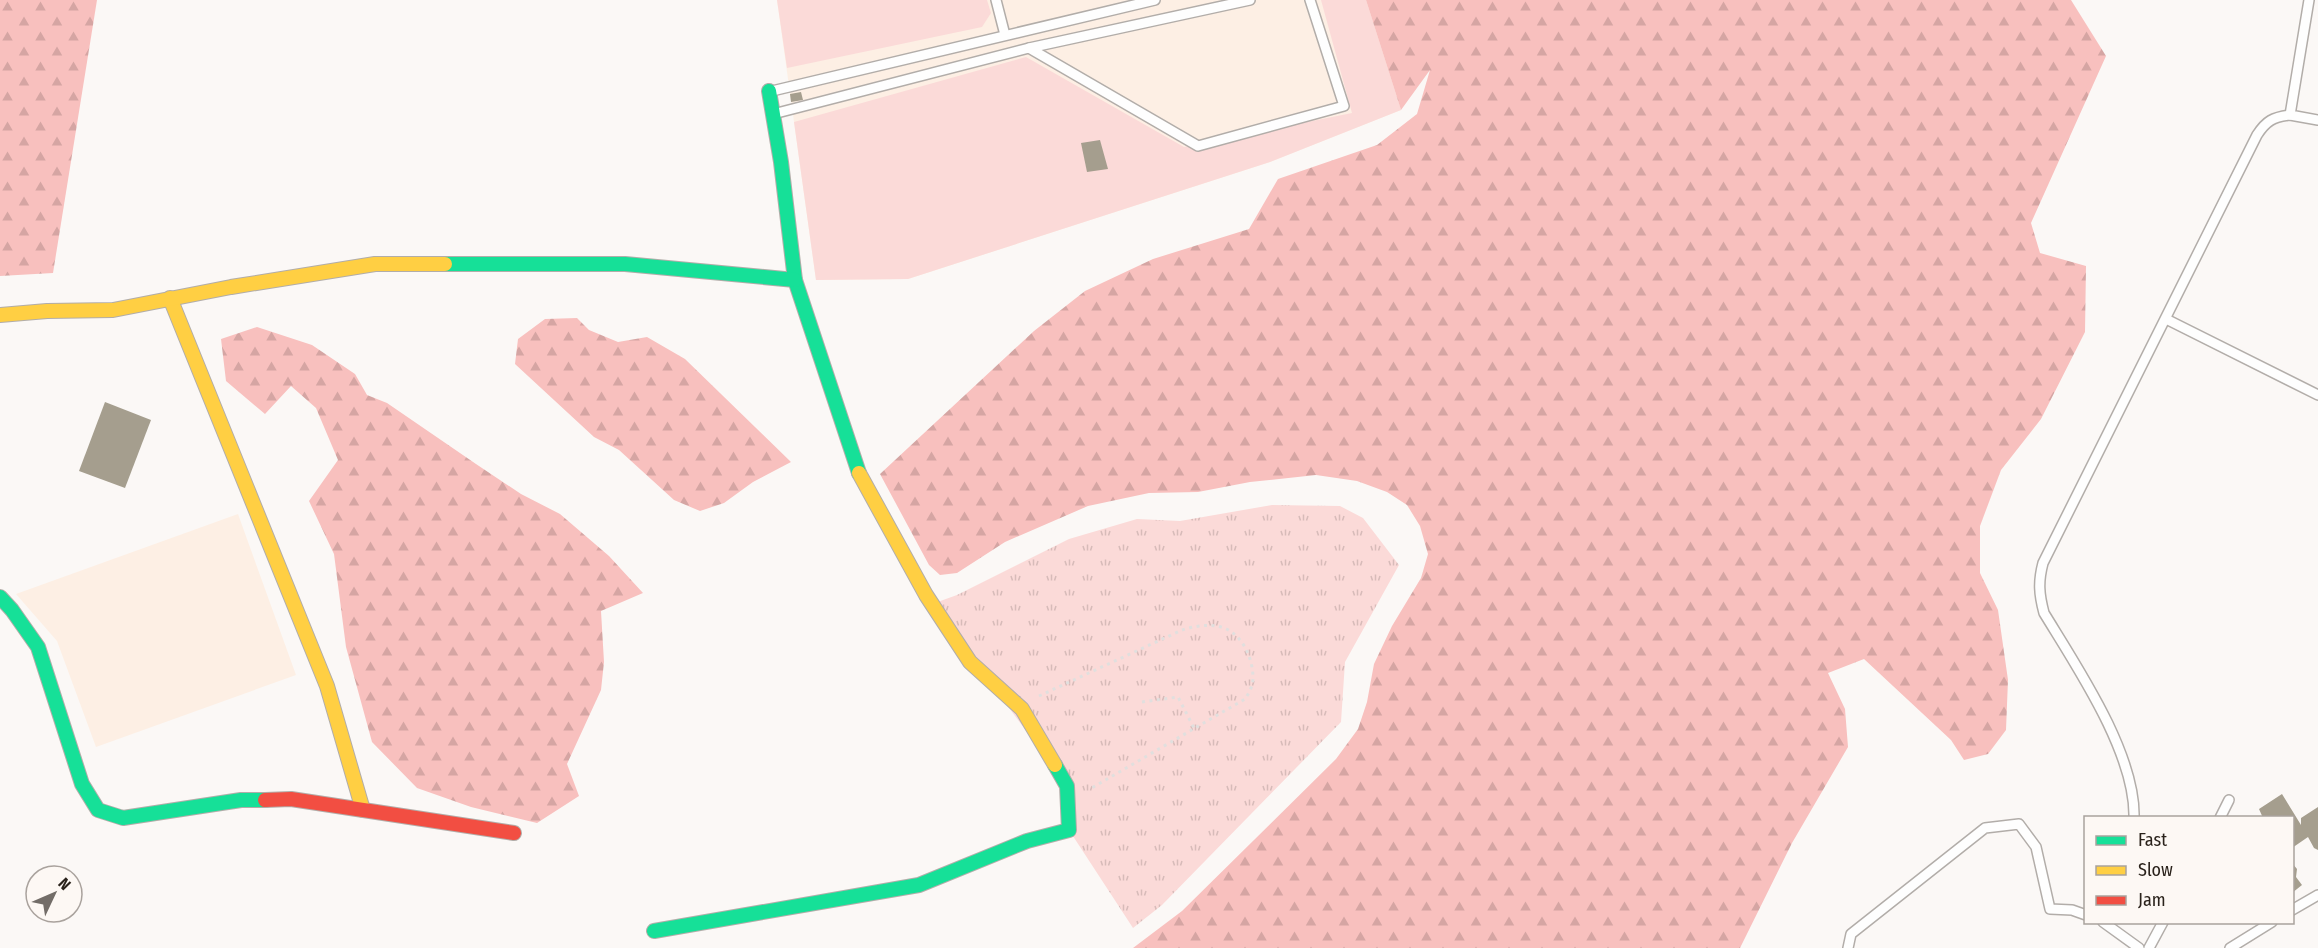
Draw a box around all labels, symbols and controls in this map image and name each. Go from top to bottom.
legend [2084,816,2294,924]
text: Fast [2138,829,2167,851]
text: Slow [2138,859,2173,881]
north arrow [24,864,84,924]
text: N [54,874,75,894]
text: Jam [2138,889,2166,911]

